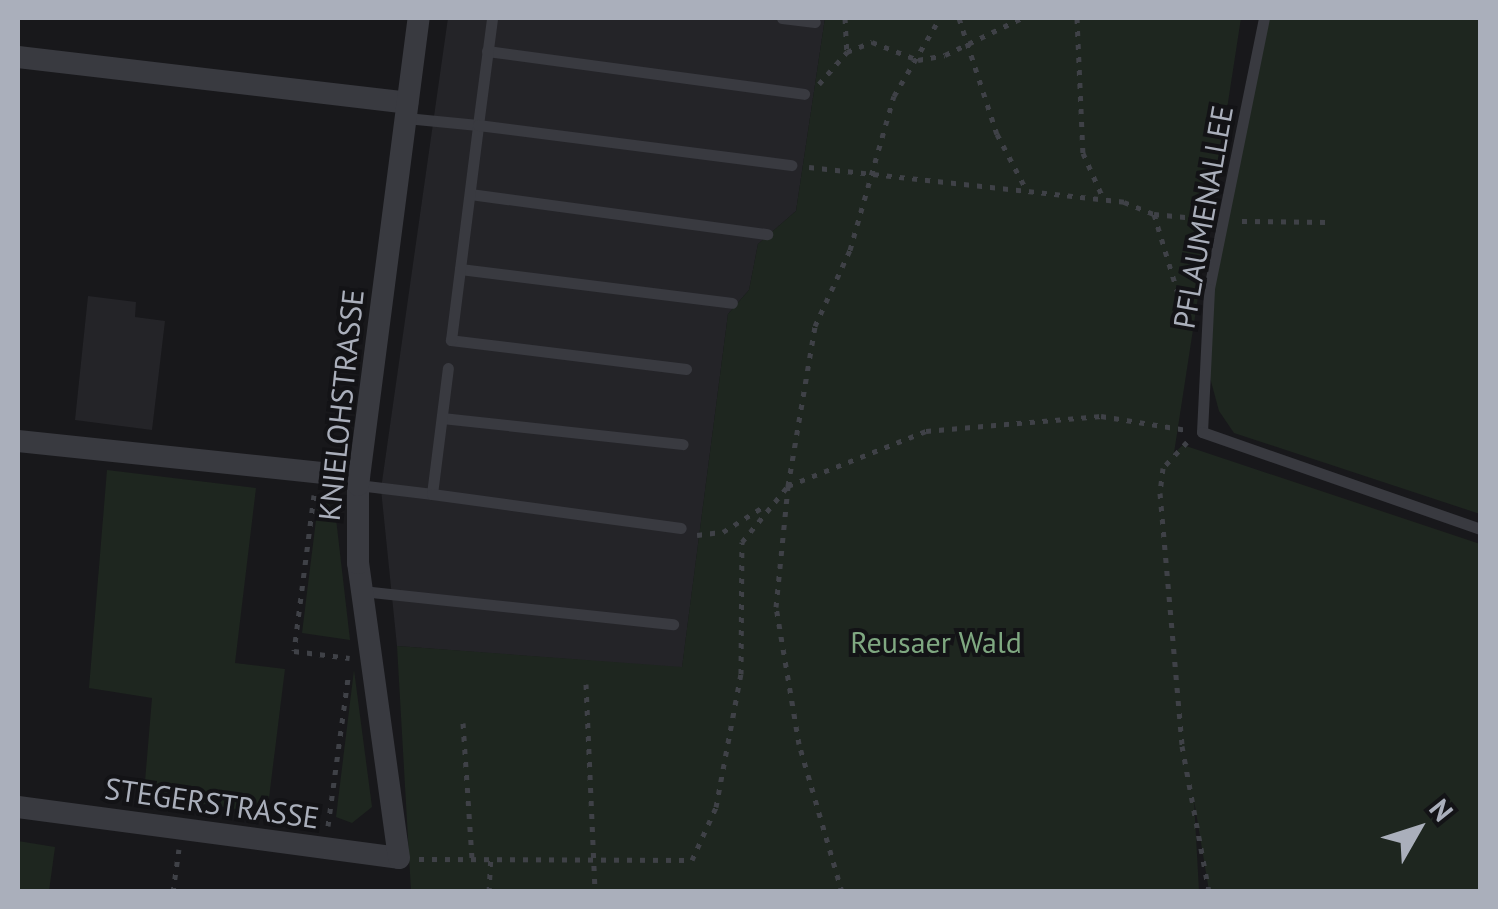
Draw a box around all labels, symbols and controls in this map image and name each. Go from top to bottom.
street label: PFLAUMENALLEE [1166,103,1240,331]
street label: KNIELOHSTRASSE [311,287,371,523]
park label: Reusaer Wald [850,624,1022,660]
street label: STEGERSTRASSE [103,770,321,836]
north arrow [1368,779,1468,879]
text: N [1422,791,1462,829]

